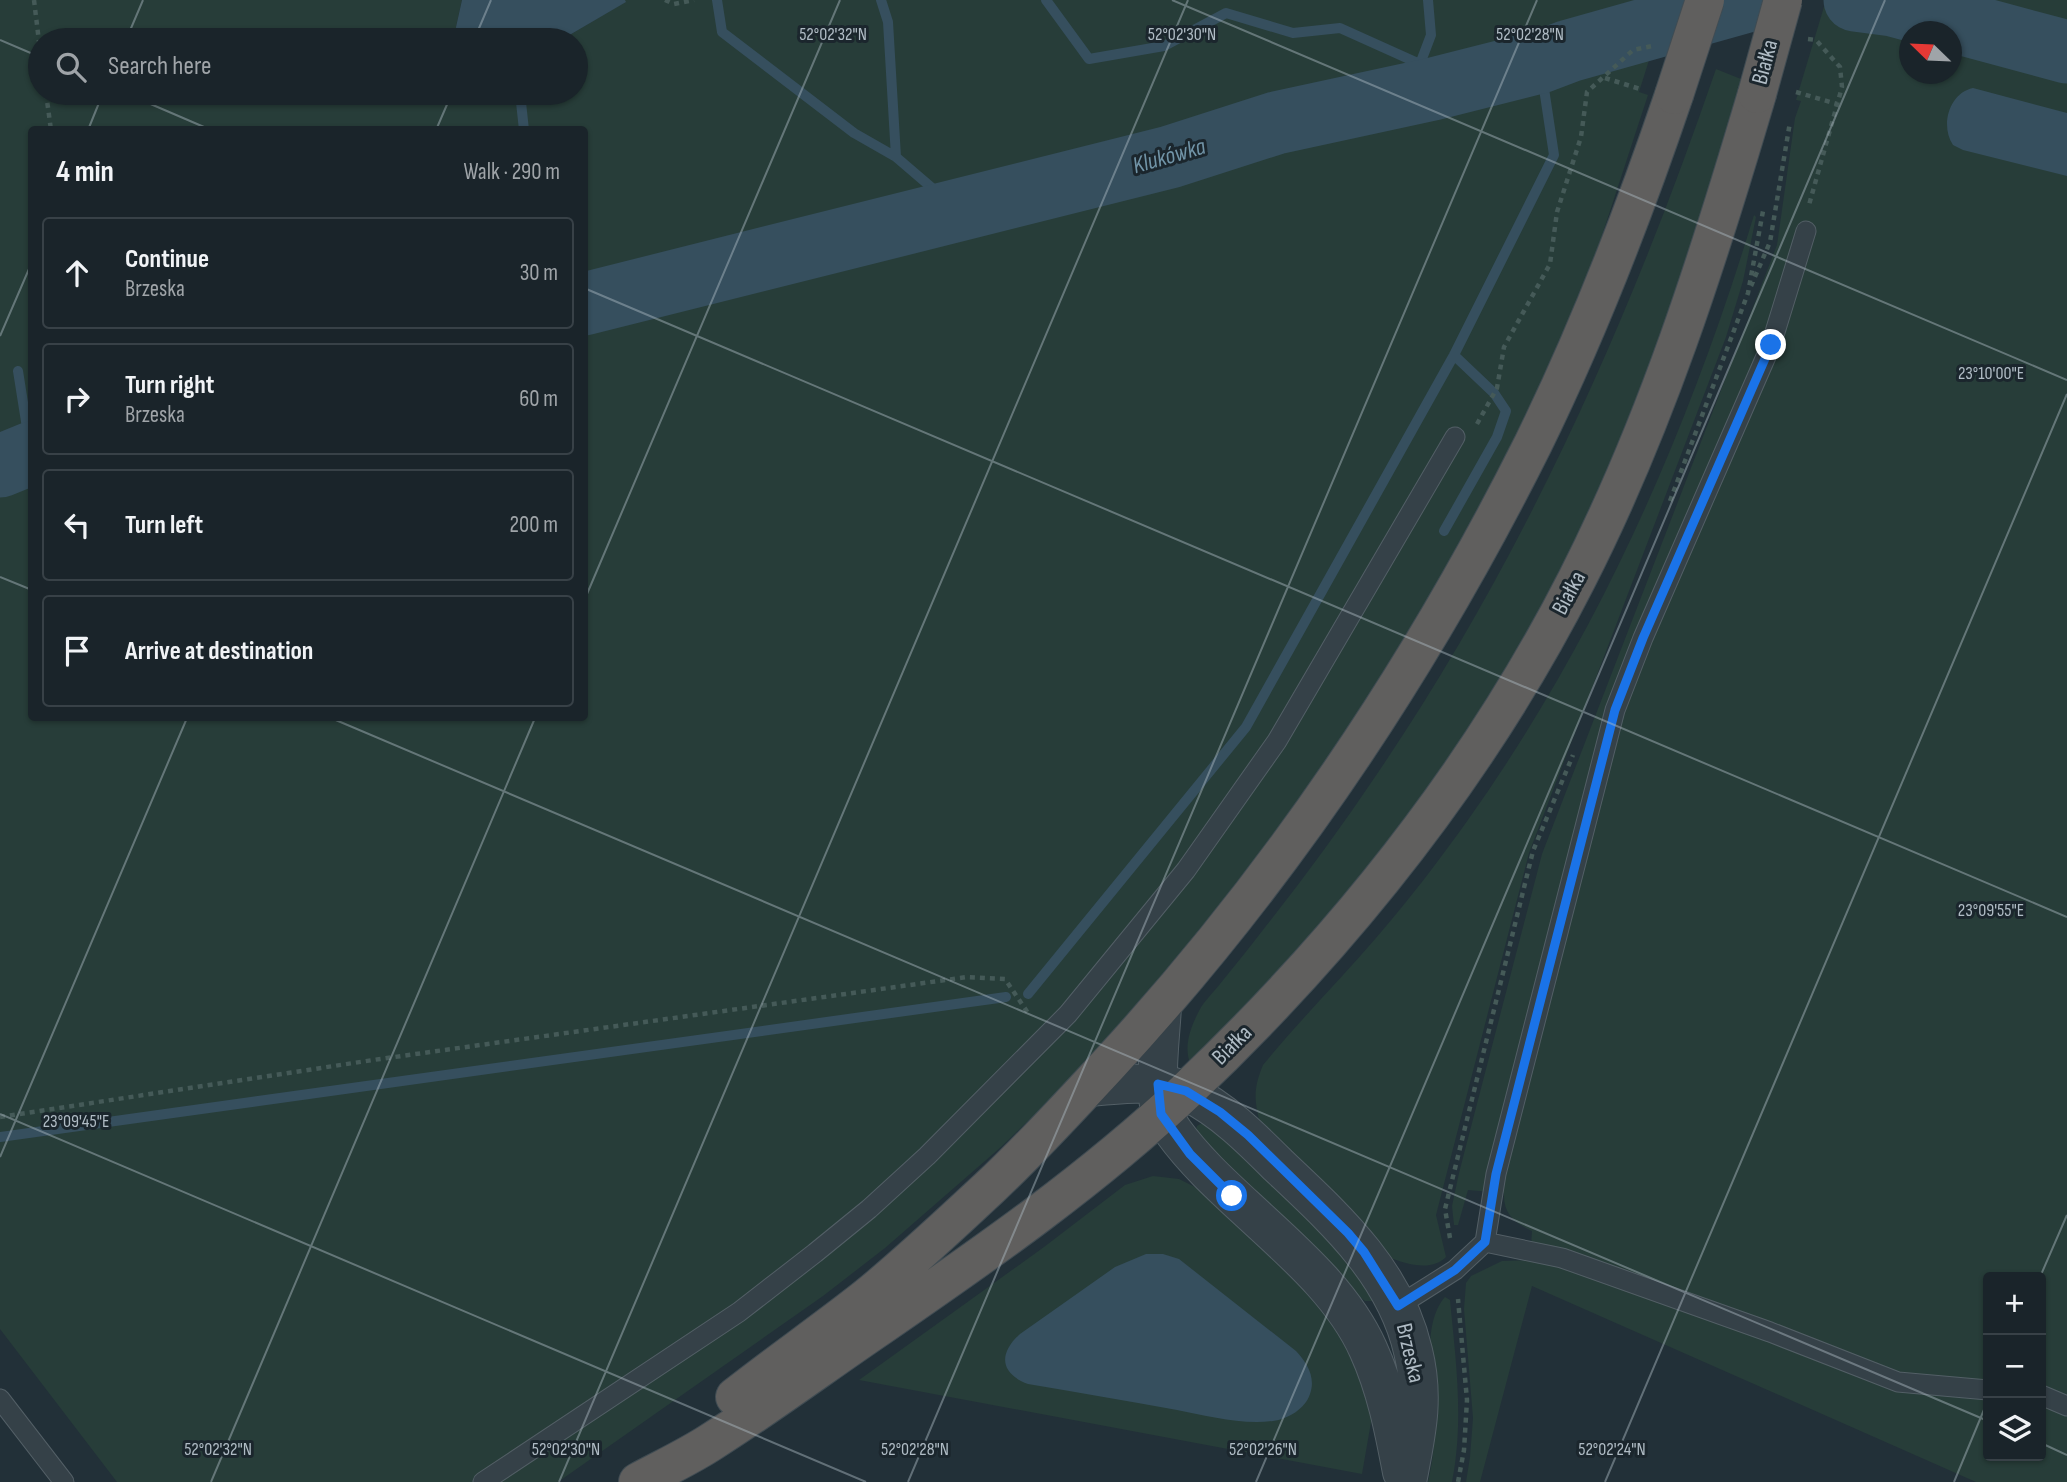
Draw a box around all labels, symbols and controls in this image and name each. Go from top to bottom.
north arrow [1899,21,1962,84]
text: 52°02'32"N [799,24,867,45]
text: 52°02'30"N [1148,24,1216,45]
text: 52°02'28"N [1496,24,1564,45]
search box [28,28,588,105]
street label: Białka [1746,36,1784,88]
icon: search [52,48,90,86]
text: Search here [108,51,211,82]
water label: Klukówka [1129,132,1209,180]
text: 4 min [56,154,114,190]
text: Walk · 290 m [463,158,560,186]
text: Continue [125,244,209,275]
icon: ahead [58,254,96,292]
text: 30 m [520,259,558,287]
text: Brzeska [125,275,185,303]
route end [1755,329,1786,360]
text: 23°10'00"E [1958,363,2024,384]
text: Turn right [125,370,214,401]
icon: right [58,380,96,418]
text: 60 m [519,385,558,413]
text: Brzeska [125,401,185,429]
icon: left [58,506,96,544]
text: Turn left [125,510,203,541]
text: 200 m [510,511,558,539]
street label: Białka [1546,566,1592,620]
icon: arrive [58,632,96,670]
text: Arrive at destination [125,636,313,667]
text: 23°09'55"E [1958,900,2024,921]
street label: Białka [1206,1019,1258,1071]
text: 23°09'45"E [43,1111,109,1132]
route start [1216,1180,1247,1211]
map controls [1983,1272,2046,1461]
button: + [1983,1272,2046,1335]
street label: Brzeska [1390,1321,1430,1385]
button: − [1983,1335,2046,1398]
button: layers [1983,1398,2046,1461]
text: 52°02'32"N [184,1439,252,1460]
text: 52°02'30"N [532,1439,600,1460]
text: 52°02'28"N [881,1439,949,1460]
text: 52°02'26"N [1229,1439,1297,1460]
text: 52°02'24"N [1578,1439,1646,1460]

